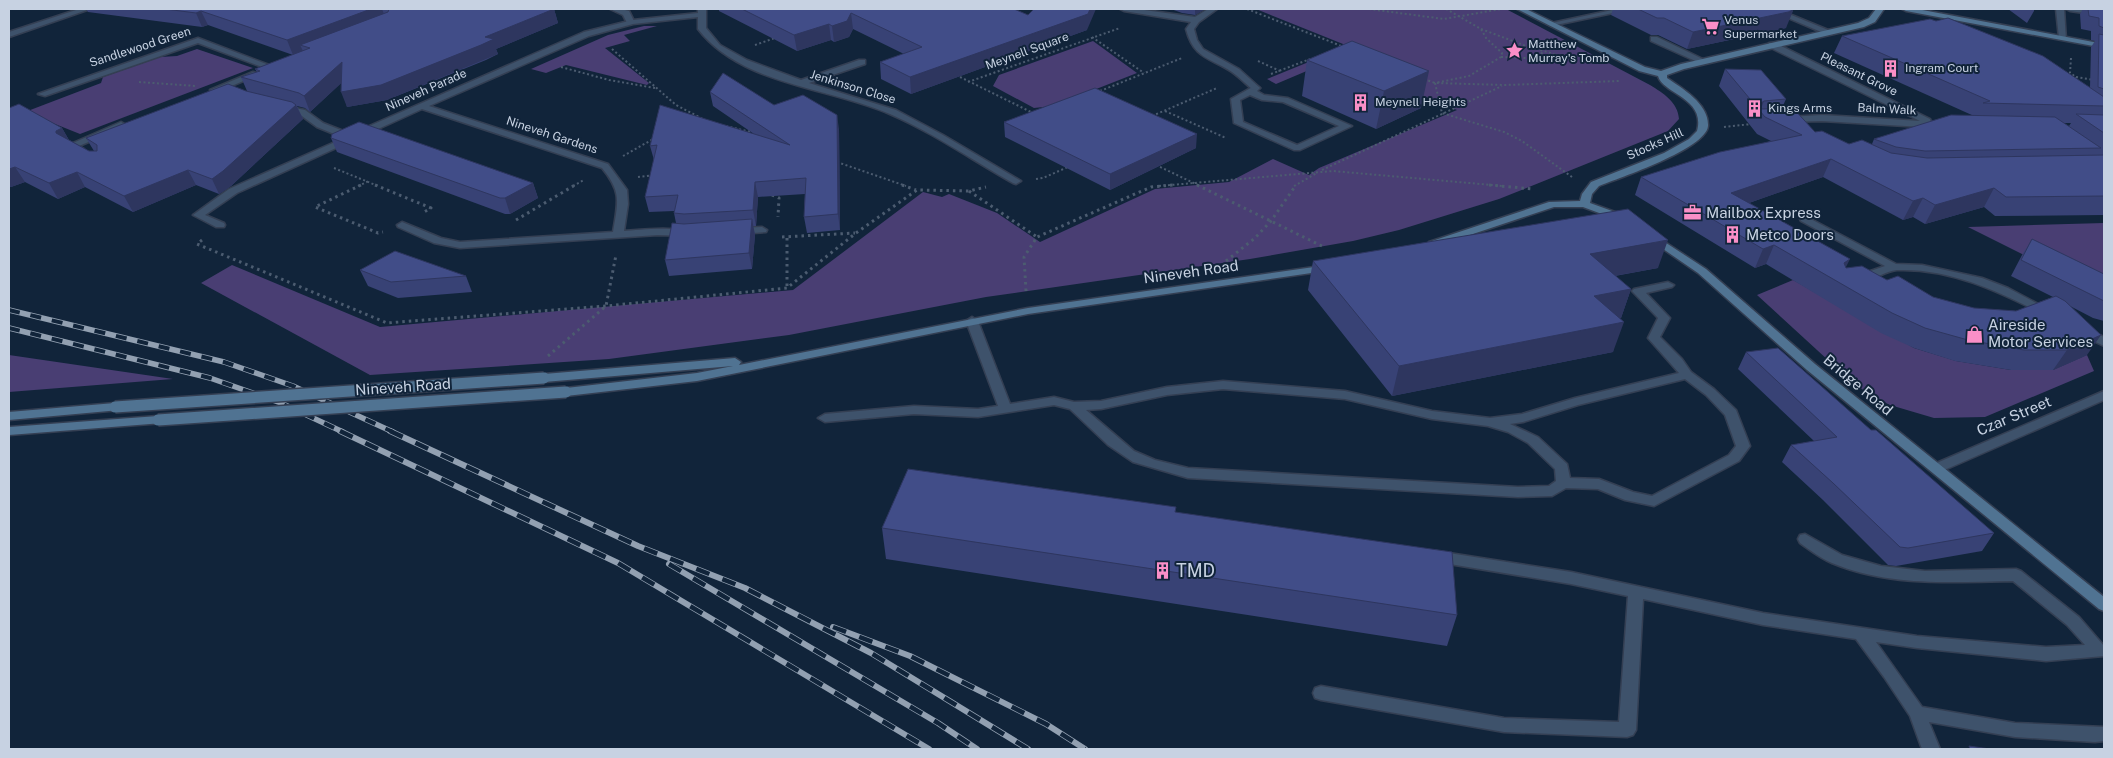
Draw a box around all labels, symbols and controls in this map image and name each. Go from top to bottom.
place label: Venus Supermarket [1724,13,1797,41]
supermarket icon: Venus Supermarket [1700,17,1720,37]
street label: Sandlewood Green [88,24,192,70]
street label: Meynell Square [983,29,1071,73]
place label: Matthew Murray's Tomb [1528,37,1609,65]
place icon: Matthew Murray's Tomb [1504,41,1524,61]
street label: Pleasant Grove [1818,49,1900,99]
building icon: Ingram Court [1881,58,1901,78]
place label: Ingram Court [1905,61,1979,75]
street label: Nineveh Parade [383,66,469,114]
street label: Jenkinson Close [808,67,898,107]
building icon: Meynell Heights [1351,92,1371,112]
place label: Meynell Heights [1375,95,1466,109]
building icon: Kings Arms [1744,98,1764,118]
street label: Balm Walk [1857,100,1917,118]
place label: Kings Arms [1768,101,1832,115]
street label: Nineveh Gardens [505,114,599,156]
street label: Stocks Hill [1625,125,1686,163]
office icon: Mailbox Express [1682,203,1702,223]
place label: Mailbox Express [1706,204,1821,221]
building icon: Metco Doors [1722,225,1742,245]
place label: Metco Doors [1746,226,1834,243]
street label: Nineveh Road [1142,256,1240,287]
place label: Aireside Motor Services [1988,316,2093,350]
shop icon: Aireside Motor Services [1964,324,1984,344]
street label: Bridge Road [1820,351,1896,419]
street label: Nineveh Road [355,375,451,398]
street label: Czar Street [1974,392,2054,439]
place label: TMD [1176,560,1215,581]
building icon: TMD [1152,561,1172,581]

